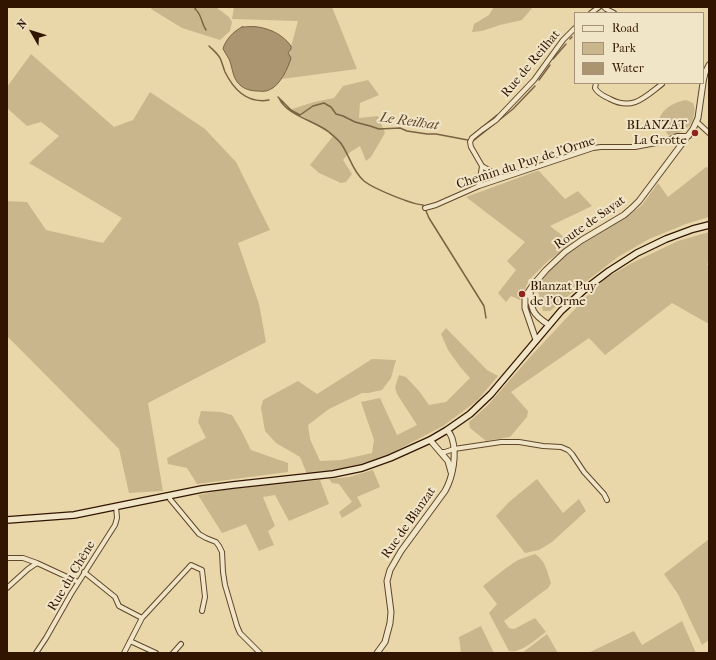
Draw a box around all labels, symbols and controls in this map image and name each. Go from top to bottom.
north arrow [12,12,52,52]
legend [574,12,704,84]
text: N [15,17,30,31]
text: Road [612,21,639,35]
street label: Rue de Reilhat [498,27,564,101]
text: Park [612,41,636,55]
text: Water [612,61,644,75]
water label: Le Reilhat [378,110,440,134]
place label: BLANZAT La Grotte [627,118,687,149]
marker: BLANZAT La Grotte [690,128,700,138]
street label: Chemin du Puy de l'Orme [455,133,597,193]
street label: Route de Sayat [551,193,629,253]
place label: Blanzat Puy de l'Orme [530,279,597,310]
marker: Blanzat Puy de l'Orme [517,289,527,299]
street label: Rue de Blanzat [379,484,439,562]
street label: Rue du Chêne [45,538,99,614]

